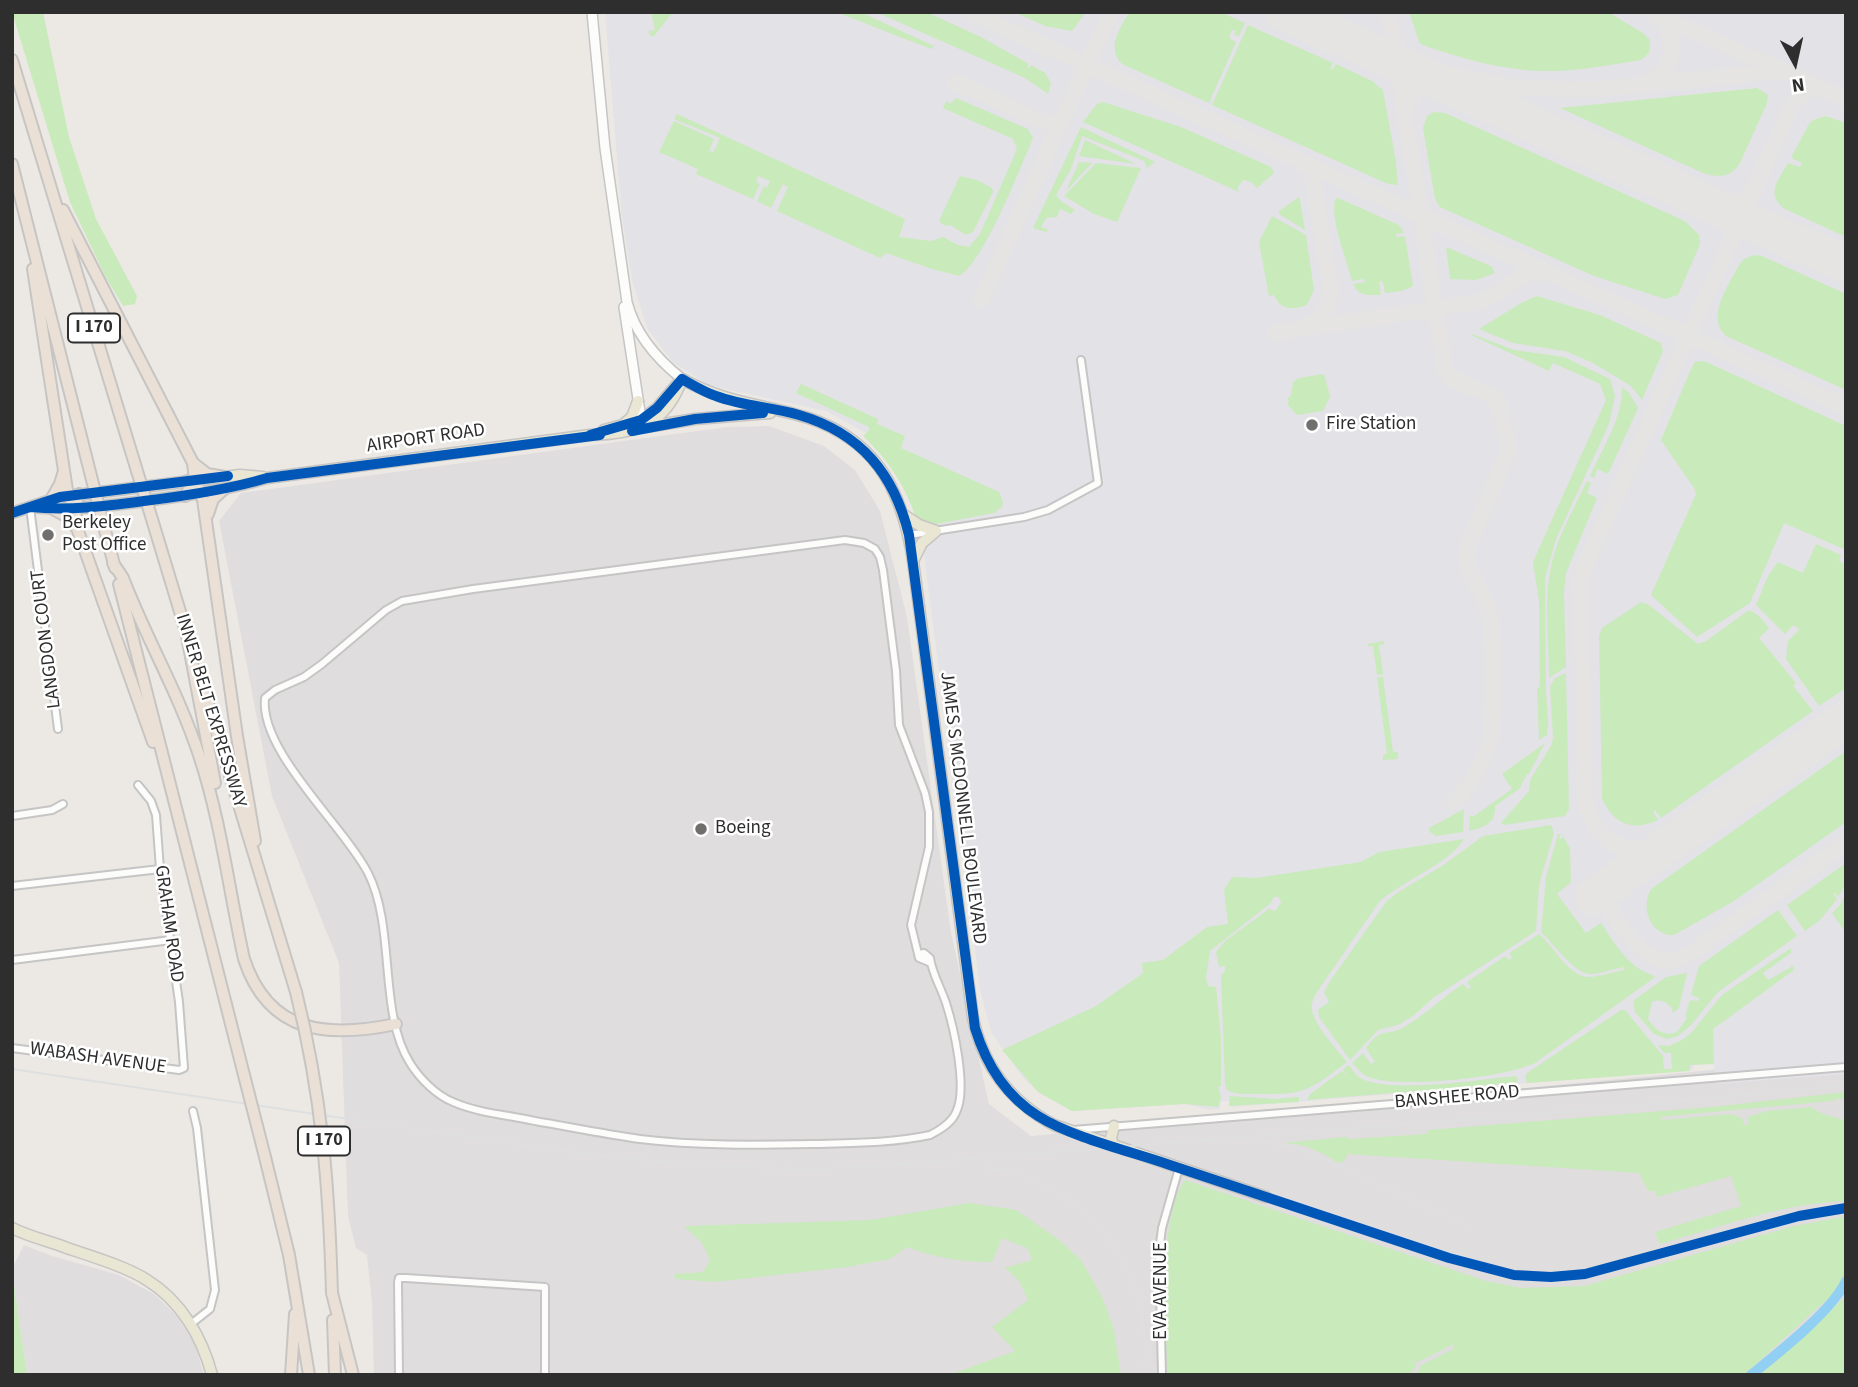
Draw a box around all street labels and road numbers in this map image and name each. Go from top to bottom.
road number: I 170 [68,314,120,342]
street label: AIRPORT ROAD [365,419,487,459]
street label: LANGDON COURT [27,568,67,710]
street label: INNER BELT EXPRESSWAY [170,611,250,811]
street label: JAMES S MCDONNELL BOULEVARD [934,670,990,946]
street label: GRAHAM ROAD [148,864,188,984]
street label: WABASH AVENUE [28,1038,168,1080]
street label: BANSHEE ROAD [1394,1081,1520,1115]
road number: I 170 [298,1126,350,1156]
street label: EVA AVENUE [1151,1242,1173,1340]

